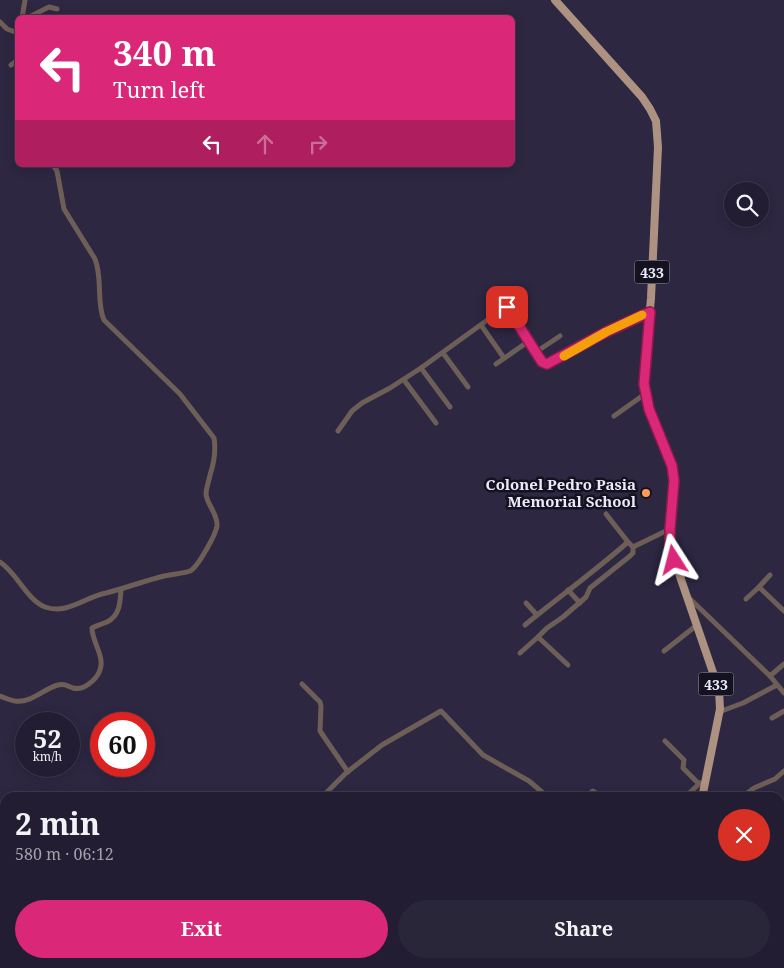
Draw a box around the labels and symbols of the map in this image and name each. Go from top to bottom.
road number: 433 [634,260,670,284]
pin [486,286,528,328]
place label: Colonel Pedro Pasia Memorial School [486,474,637,511]
marker: Colonel Pedro Pasia Memorial School [640,487,652,499]
position arrow [647,533,699,585]
road number: 433 [698,672,734,696]
speed limit sign: 60 [90,712,155,777]

